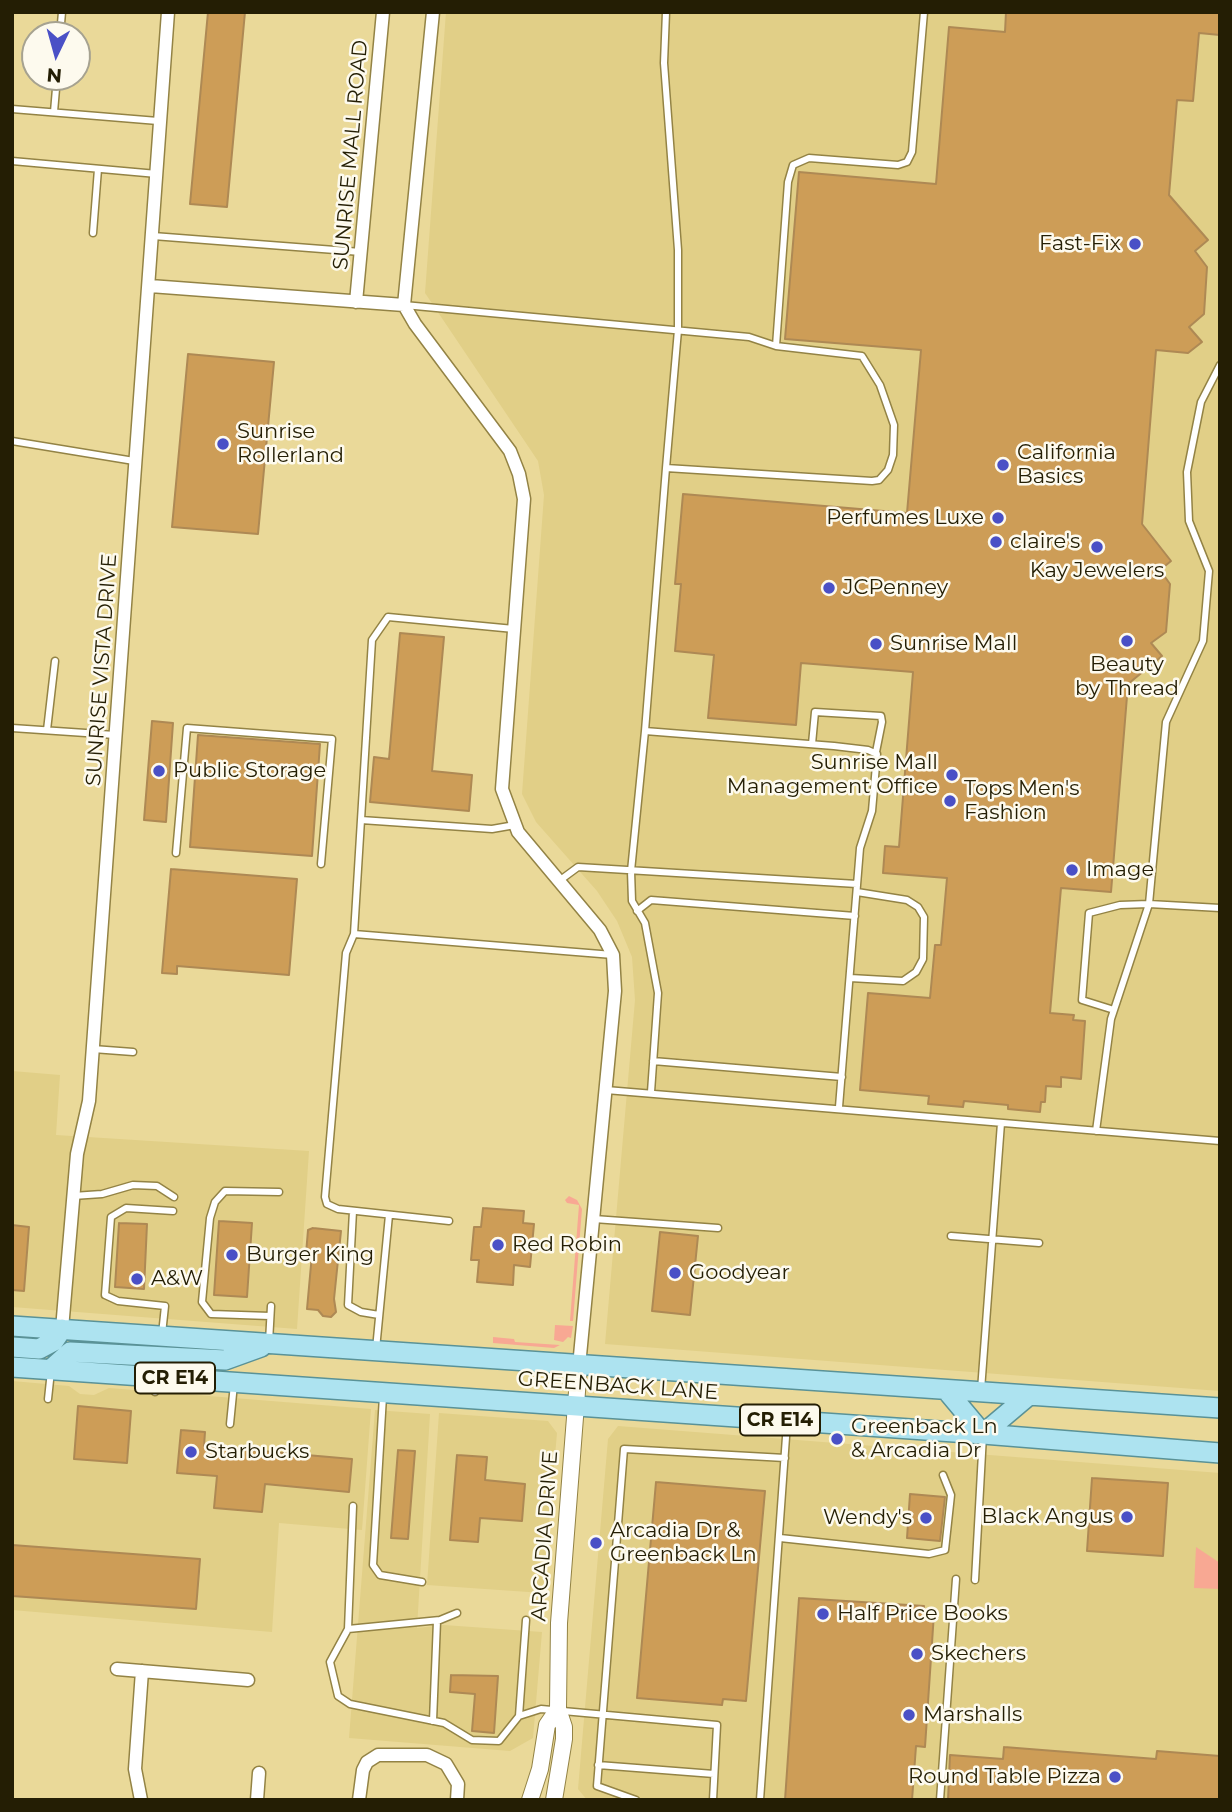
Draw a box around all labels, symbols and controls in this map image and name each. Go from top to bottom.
north arrow [21,21,91,91]
street label: SUNRISE MALL ROAD [328,39,374,271]
text: N [46,63,63,88]
place label: Fast-Fix [1039,231,1121,257]
marker: Fast-Fix [1127,236,1143,252]
place label: Sunrise Rollerland [237,419,344,469]
marker: Sunrise Rollerland [215,436,231,452]
place label: California Basics [1017,440,1116,490]
marker: California Basics [995,457,1011,473]
place label: Perfumes Luxe [826,505,984,531]
marker: Perfumes Luxe [990,510,1006,526]
place label: claire's [1010,529,1080,555]
marker: claire's [988,534,1004,550]
marker: Kay Jewelers [1089,539,1105,555]
street label: SUNRISE VISTA DRIVE [81,553,123,787]
place label: Kay Jewelers [1030,558,1164,584]
place label: JCPenney [843,575,948,601]
marker: JCPenney [821,580,837,596]
place label: Sunrise Mall [890,631,1017,657]
marker: Beauty by Thread [1119,633,1135,649]
marker: Sunrise Mall [868,636,884,652]
place label: Beauty by Thread [1075,652,1179,702]
place label: Sunrise Mall Management Office [727,750,938,800]
place label: Public Storage [173,758,326,784]
marker: Public Storage [151,763,167,779]
marker: Sunrise Mall Management Office [944,767,960,783]
place label: Tops Men's Fashion [964,776,1079,826]
marker: Tops Men's Fashion [942,793,958,809]
place label: Image [1086,857,1154,883]
marker: Image [1064,862,1080,878]
place label: Red Robin [512,1232,622,1258]
marker: Red Robin [490,1237,506,1253]
place label: Burger King [246,1242,374,1268]
marker: Burger King [224,1247,240,1263]
place label: Goodyear [689,1260,790,1286]
marker: Goodyear [667,1265,683,1281]
place label: A&W [151,1266,203,1292]
marker: A&W [129,1271,145,1287]
road number: CR E14 [135,1362,215,1394]
street label: GREENBACK LANE [517,1366,719,1406]
road number: CR E14 [740,1404,820,1436]
place label: Greenback Ln & Arcadia Dr [851,1414,998,1464]
marker: Greenback Ln & Arcadia Dr [829,1431,845,1447]
place label: Starbucks [205,1439,309,1465]
marker: Starbucks [183,1444,199,1460]
street label: ARCADIA DRIVE [526,1450,564,1622]
place label: Black Angus [981,1504,1113,1530]
place label: Wendy's [823,1505,912,1531]
marker: Black Angus [1119,1509,1135,1525]
marker: Wendy's [918,1510,934,1526]
place label: Arcadia Dr & Greenback Ln [610,1518,757,1568]
marker: Arcadia Dr & Greenback Ln [588,1535,604,1551]
place label: Half Price Books [837,1601,1008,1627]
marker: Half Price Books [815,1606,831,1622]
place label: Skechers [931,1641,1026,1667]
marker: Skechers [909,1646,925,1662]
place label: Marshalls [923,1702,1022,1728]
marker: Marshalls [901,1707,917,1723]
place label: Round Table Pizza [908,1764,1101,1790]
marker: Round Table Pizza [1107,1769,1123,1785]

